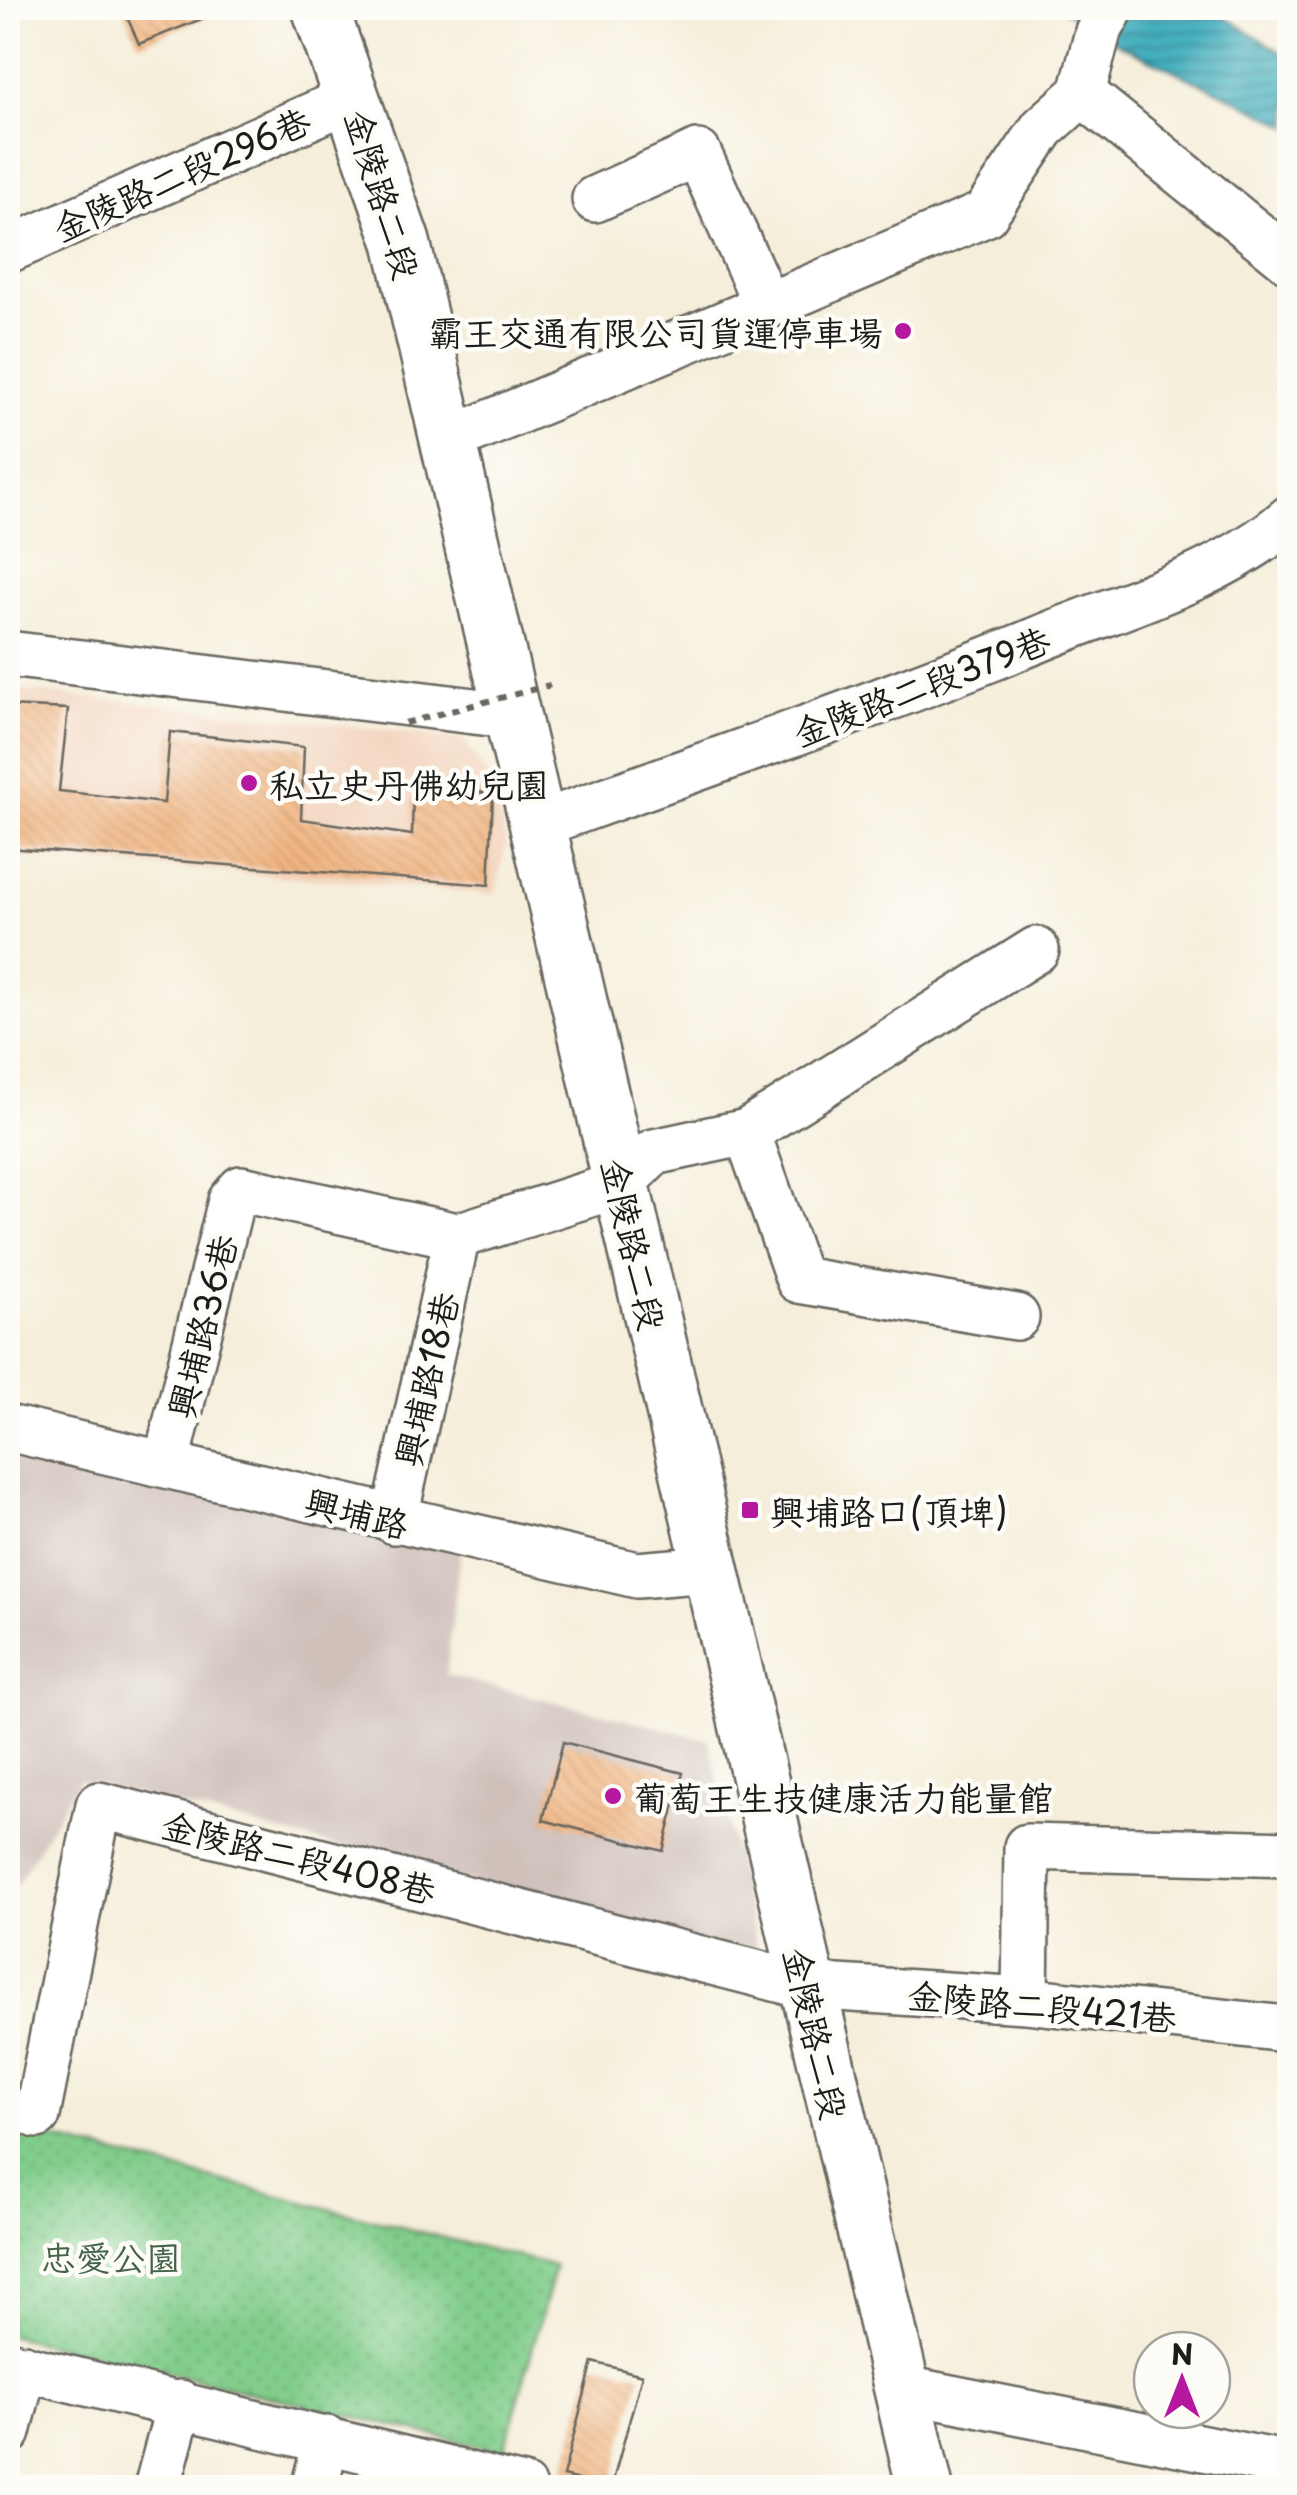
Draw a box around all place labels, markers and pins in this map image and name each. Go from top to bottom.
place label: 霸王交通有限公司貨運停車場 [428,305,883,358]
marker: 霸王交通有限公司貨運停車場 [892,320,914,342]
place label: 私立史丹佛幼兒園 [269,757,549,810]
marker: 私立史丹佛幼兒園 [238,772,260,794]
place label: 興埔路口(頂埤) [770,1484,1008,1537]
marker: 興埔路口(頂埤) [739,1499,761,1521]
place label: 葡萄王生技健康活力能量館 [633,1770,1053,1823]
marker: 葡萄王生技健康活力能量館 [602,1785,624,1807]

